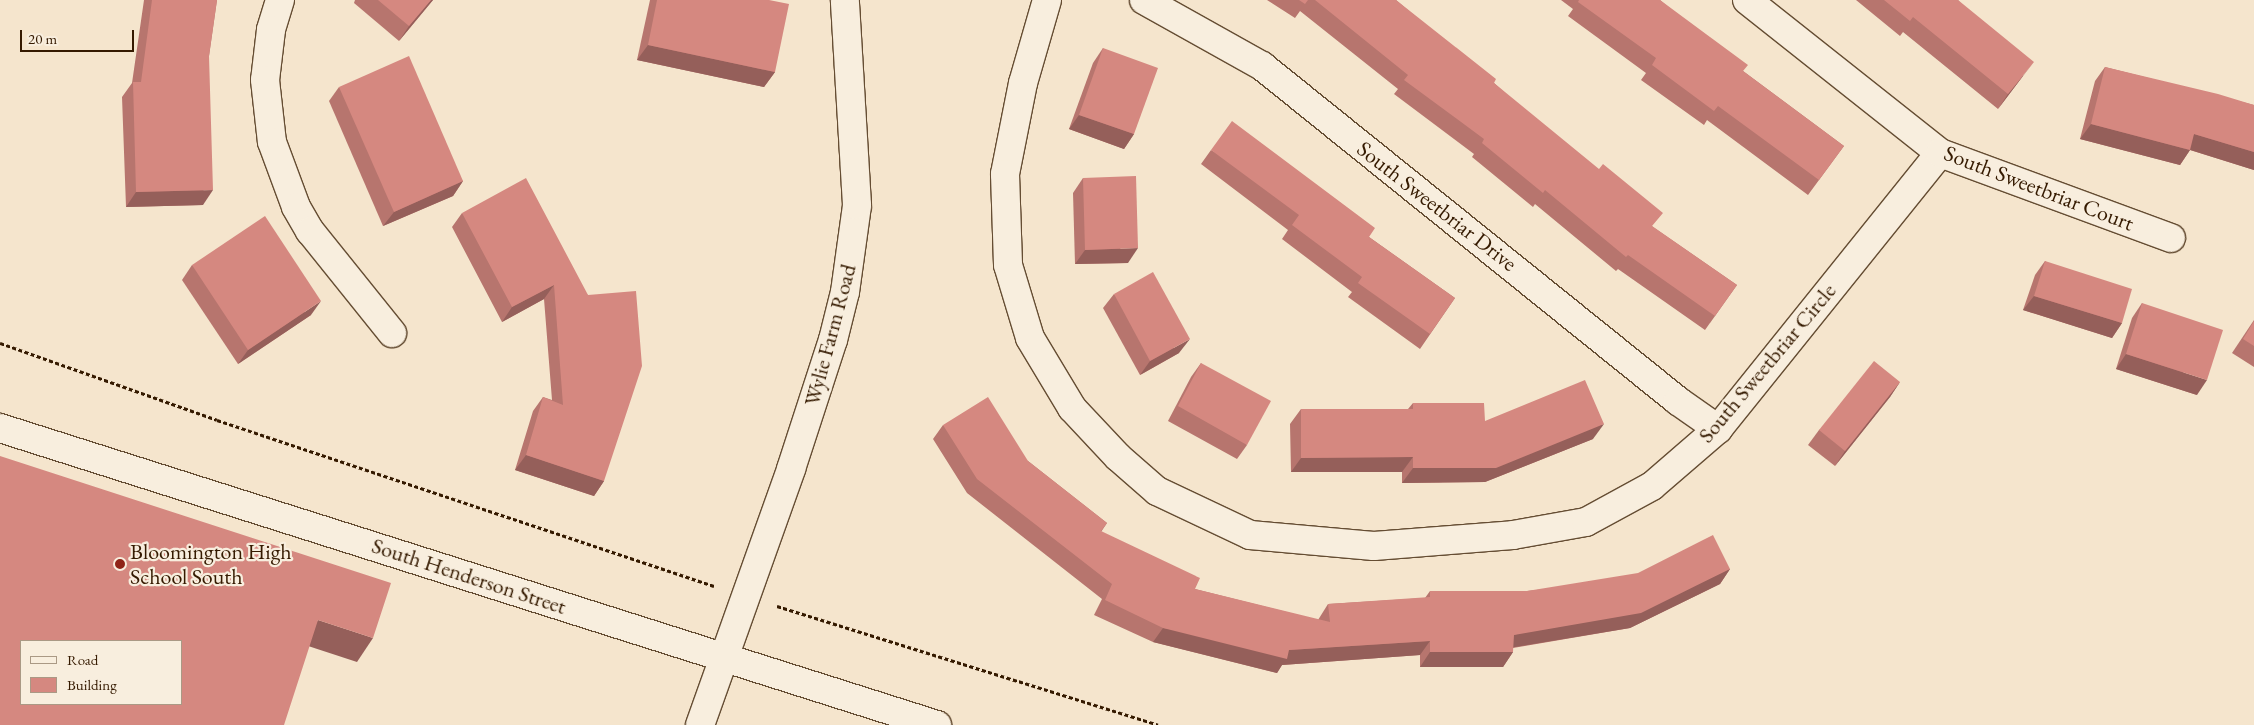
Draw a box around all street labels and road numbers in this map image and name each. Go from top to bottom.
street label: South Sweetbriar Drive [1352,135,1522,277]
street label: South Sweetbriar Court [1940,140,2138,236]
street label: Wylie Farm Road [798,261,862,409]
street label: South Sweetbriar Circle [1693,278,1841,448]
street label: South Henderson Street [368,532,570,620]

